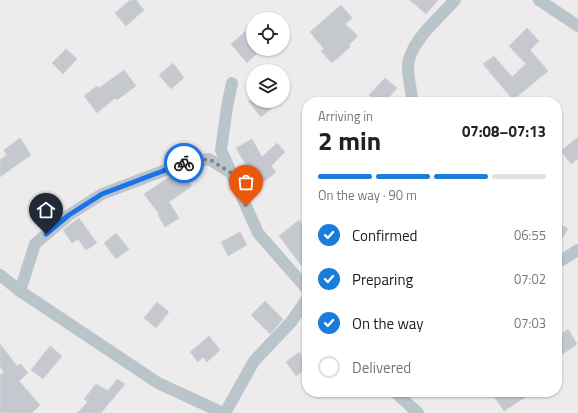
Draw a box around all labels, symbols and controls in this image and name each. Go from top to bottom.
map controls [246,12,290,108]
button: locate [246,12,290,56]
button: layers [246,64,290,108]
text: Arriving in [318,106,373,126]
text: 07:08–07:13 [462,120,546,143]
text: 2 min [318,121,381,160]
courier [164,143,204,183]
icon: bike [173,152,195,174]
pin [229,165,263,206]
icon: bag [235,171,257,193]
text: On the way · 90 m [318,185,417,205]
pin [29,193,63,234]
icon: home [35,199,57,221]
icon: check [318,224,340,246]
text: Confirmed [352,224,417,247]
text: 06:55 [514,225,546,245]
icon: check [318,268,340,290]
text: Preparing [352,268,413,291]
text: 07:02 [514,269,546,289]
icon: check [318,312,340,334]
text: On the way [352,312,424,335]
text: 07:03 [514,313,546,333]
text: Delivered [352,356,411,379]

